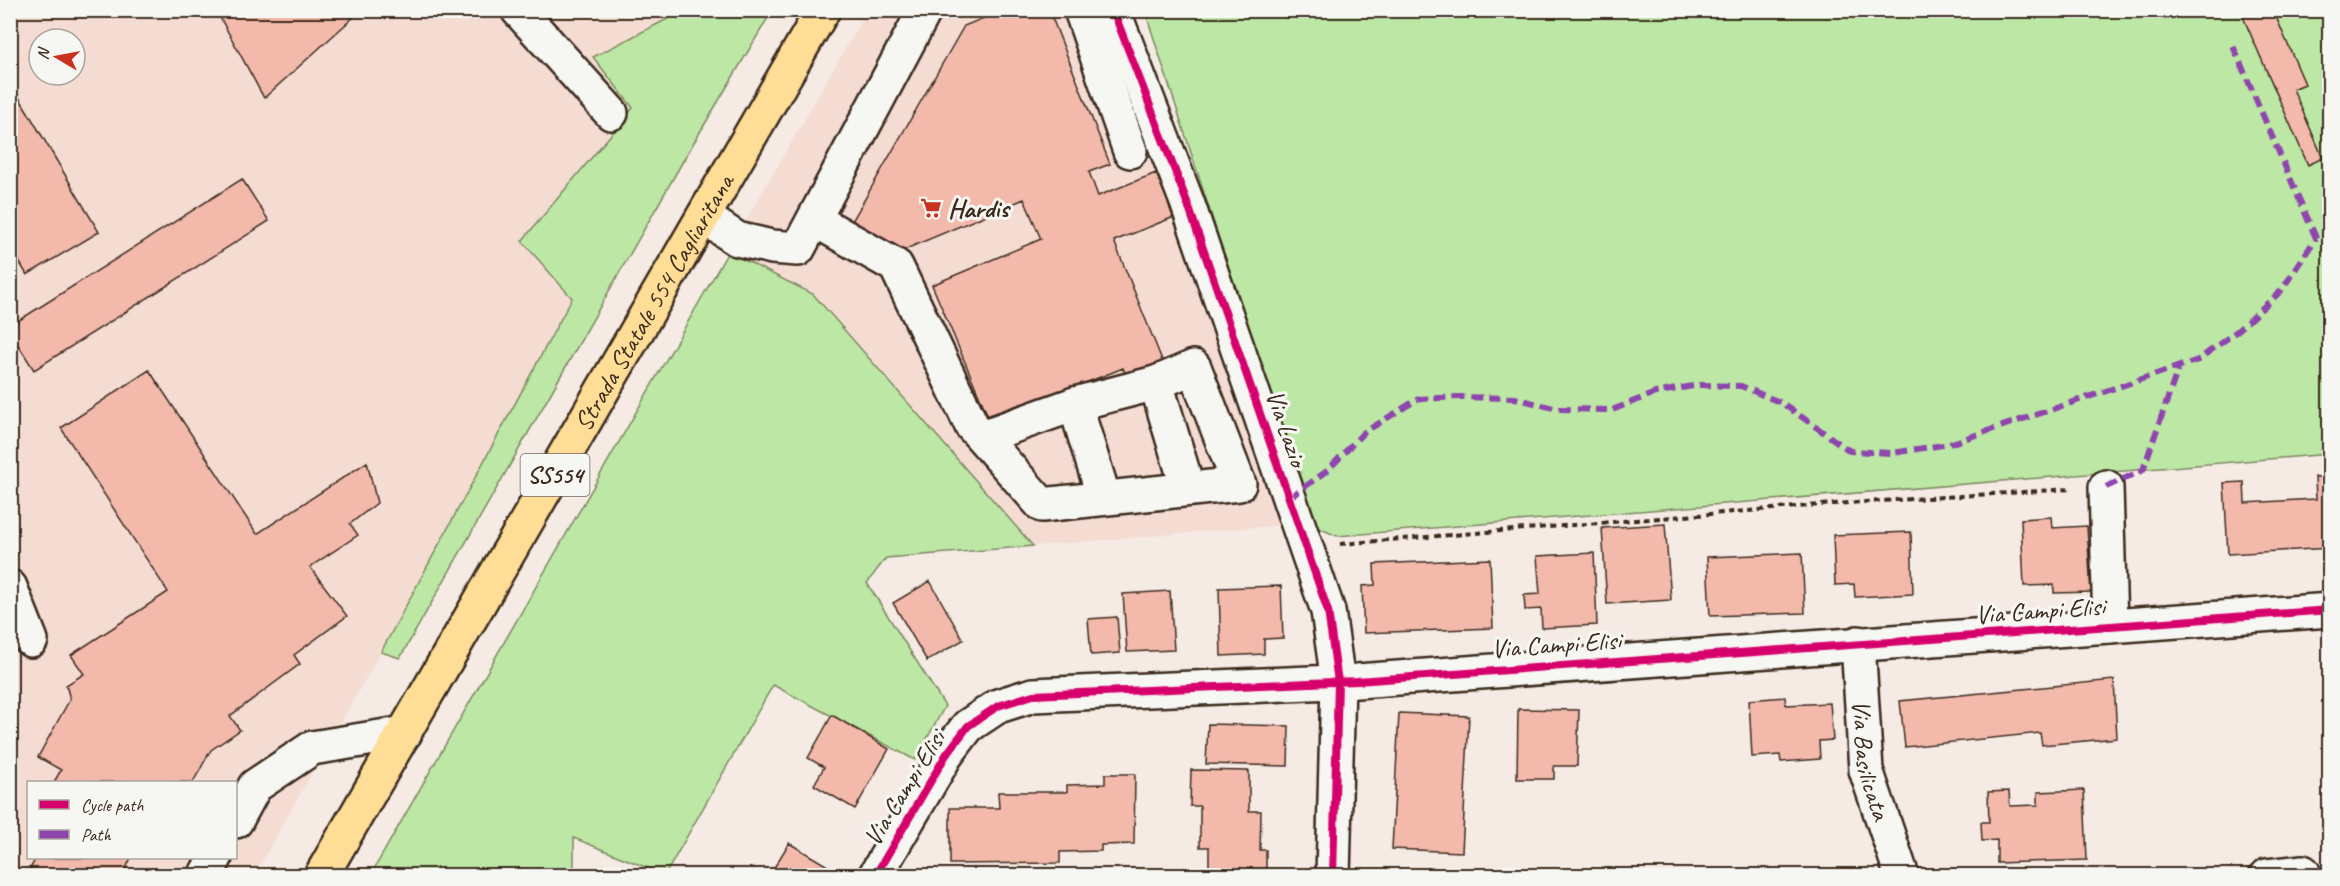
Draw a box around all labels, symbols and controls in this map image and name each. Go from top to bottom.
north arrow [27,27,87,87]
text: N [33,45,54,61]
street label: Strada Statale 554 Cagliaritana [567,166,742,437]
place label: Hardis [948,192,1011,225]
supermarket icon: Hardis [919,196,943,220]
street label: Via Lazio [1258,386,1316,473]
road number: SS554 [520,454,590,496]
street label: Via Campi Elisi [1974,589,2109,631]
street label: Via Campi Elisi [1490,623,1625,665]
street label: Via Basilicata [1845,699,1898,826]
street label: Via Campi Elisi [856,722,954,852]
legend [27,781,237,859]
text: Cycle path [81,794,144,816]
text: Path [81,824,111,846]

